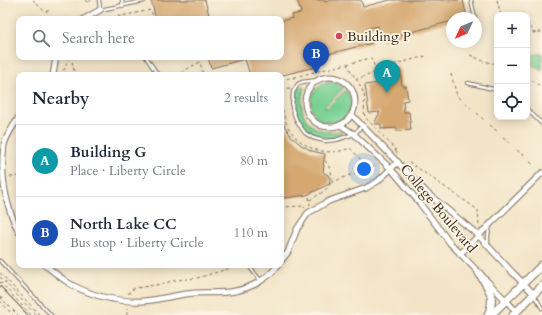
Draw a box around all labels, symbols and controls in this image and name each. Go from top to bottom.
north arrow [446,12,482,48]
map controls [494,12,530,120]
button: + [494,12,530,48]
search box [16,16,284,60]
icon: search [30,27,52,49]
place label: Building P [347,27,411,46]
text: Search here [62,28,135,48]
marker: Building P [334,31,344,41]
pin: B [303,41,329,74]
button: − [494,48,530,84]
pin: A [374,60,400,93]
button: locate [494,84,530,120]
text: Nearby [32,87,89,110]
text: 2 results [224,89,268,107]
text: Building G [70,142,147,162]
text: A [40,152,50,170]
text: 80 m [240,152,268,170]
your location [354,159,374,179]
street label: College Boulevard [396,160,482,257]
text: Place · Liberty Circle [70,162,186,180]
text: North Lake CC [70,214,177,234]
text: B [40,224,50,242]
text: 110 m [234,224,268,242]
text: Bus stop · Liberty Circle [70,234,204,252]

